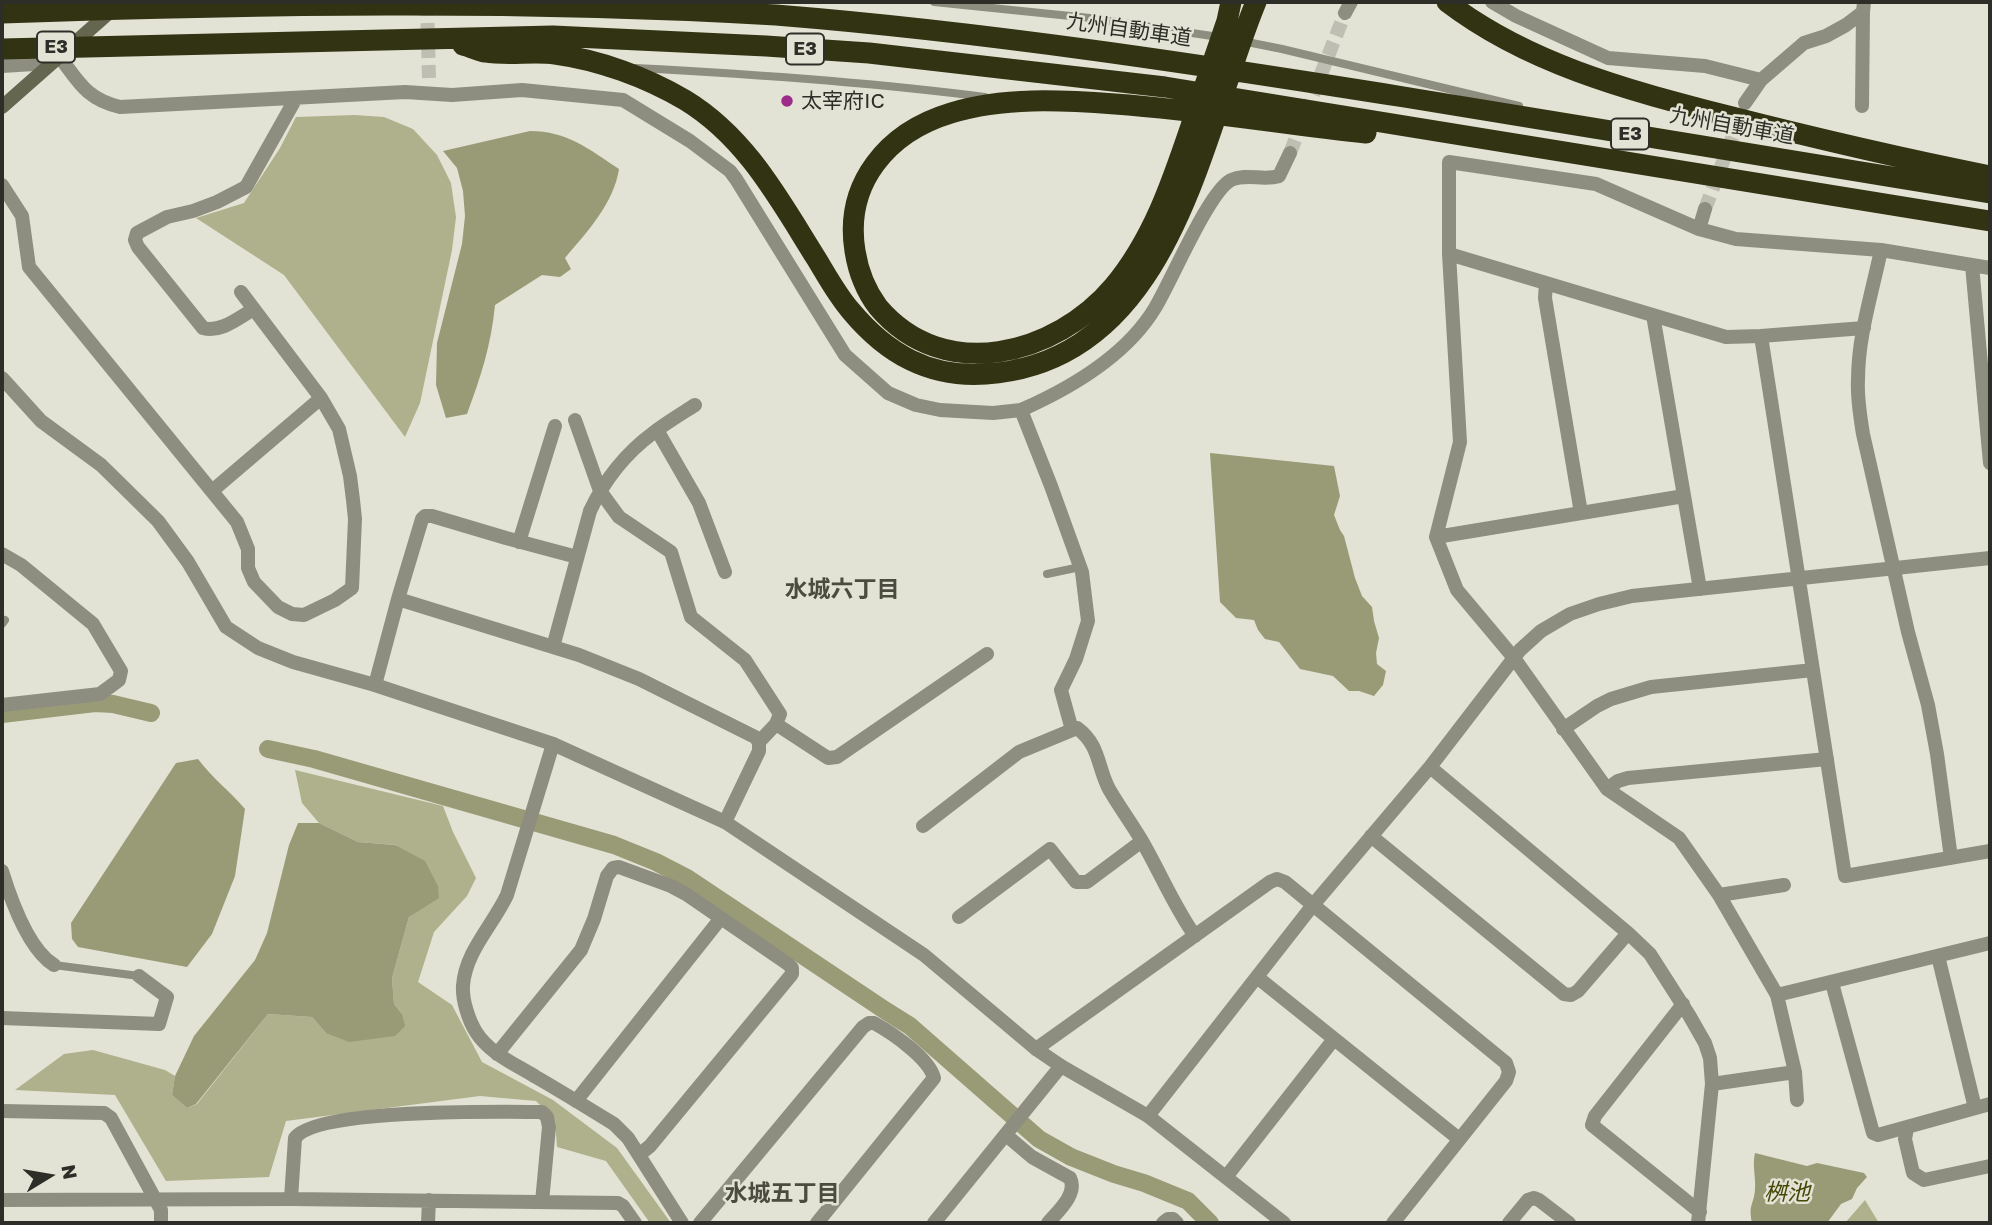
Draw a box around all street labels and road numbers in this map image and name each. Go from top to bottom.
street label: 九州自動車道 [1065,9,1193,51]
road number: E3 [37,32,75,62]
road number: E3 [786,34,824,64]
street label: 九州自動車道 [1668,103,1796,149]
road number: E3 [1611,118,1649,150]

